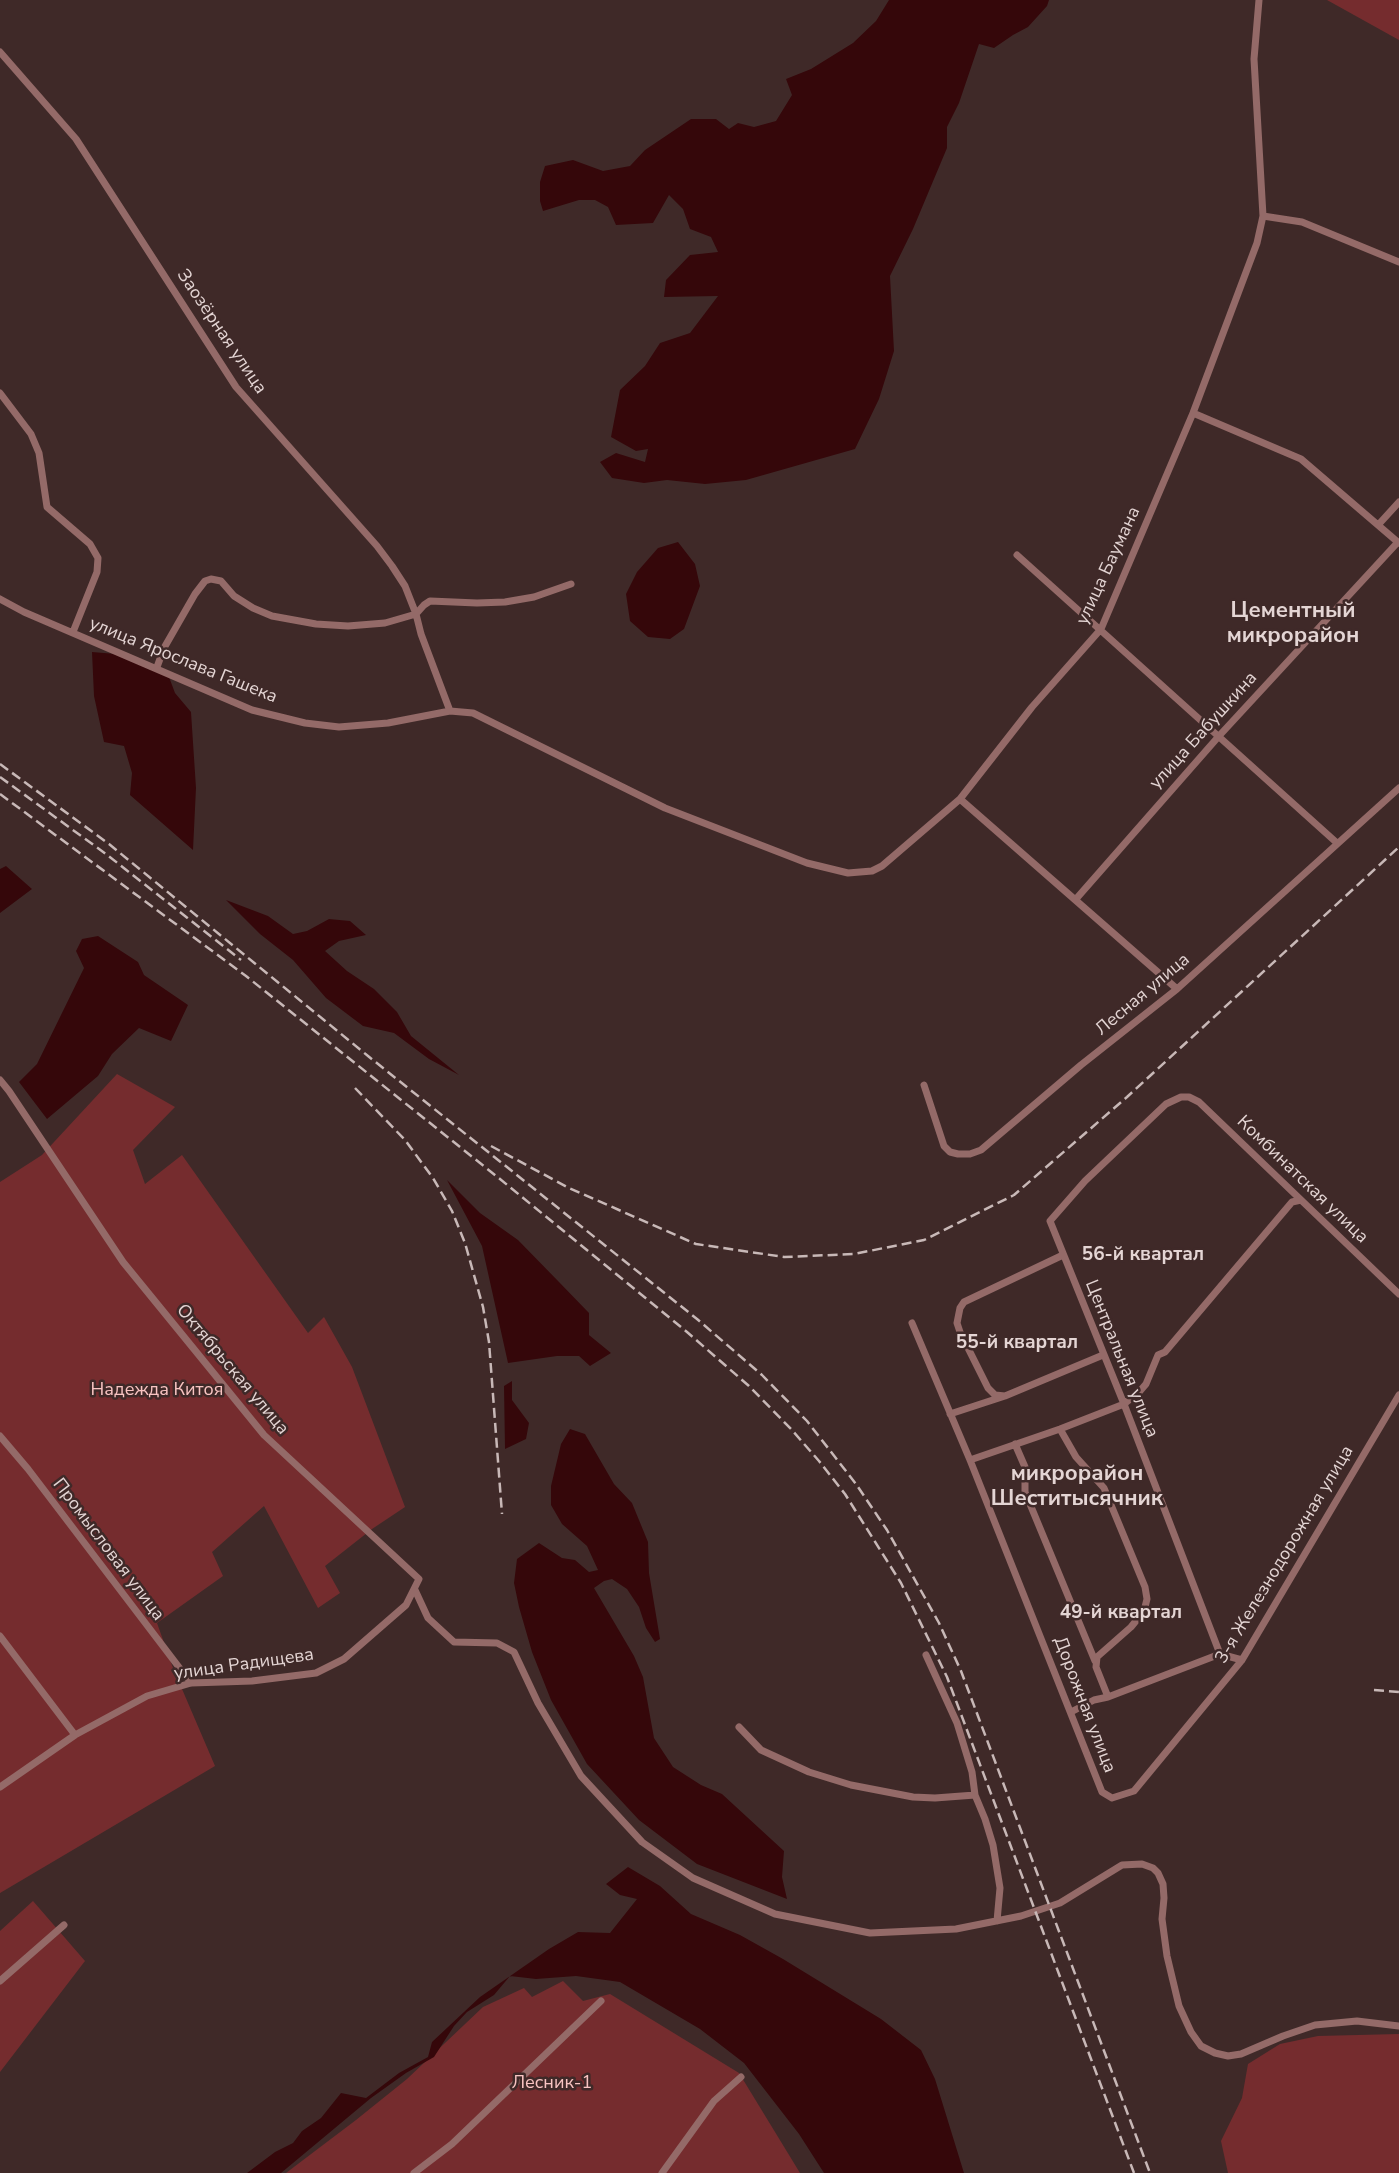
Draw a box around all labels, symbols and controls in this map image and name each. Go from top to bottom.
street label: Заозёрная улица [171,266,271,398]
street label: улица Баумана [1072,504,1146,628]
district label: Цементный микрорайон [1227,599,1359,650]
street label: улица Ярослава Гашека [86,613,280,709]
street label: улица Бабушкина [1146,668,1262,794]
street label: Лесная улица [1091,949,1195,1041]
street label: Комбинатская улица [1232,1112,1372,1248]
district label: 56-й квартал [1082,1244,1204,1266]
street label: Центральная улица [1080,1277,1162,1441]
street label: Октябрьская улица [171,1300,293,1440]
district label: 55-й квартал [956,1332,1078,1354]
park label: Надежда Китоя [91,1380,223,1402]
street label: 3-я Железнодорожная улица [1211,1442,1359,1668]
district label: микрорайон Шеститысячник [991,1462,1163,1514]
street label: Промысловая улица [47,1475,169,1625]
district label: 49-й квартал [1060,1602,1182,1624]
street label: Дорожная улица [1048,1634,1120,1776]
street label: улица Радищева [173,1644,315,1686]
park label: Лесник-1 [512,2073,592,2095]

